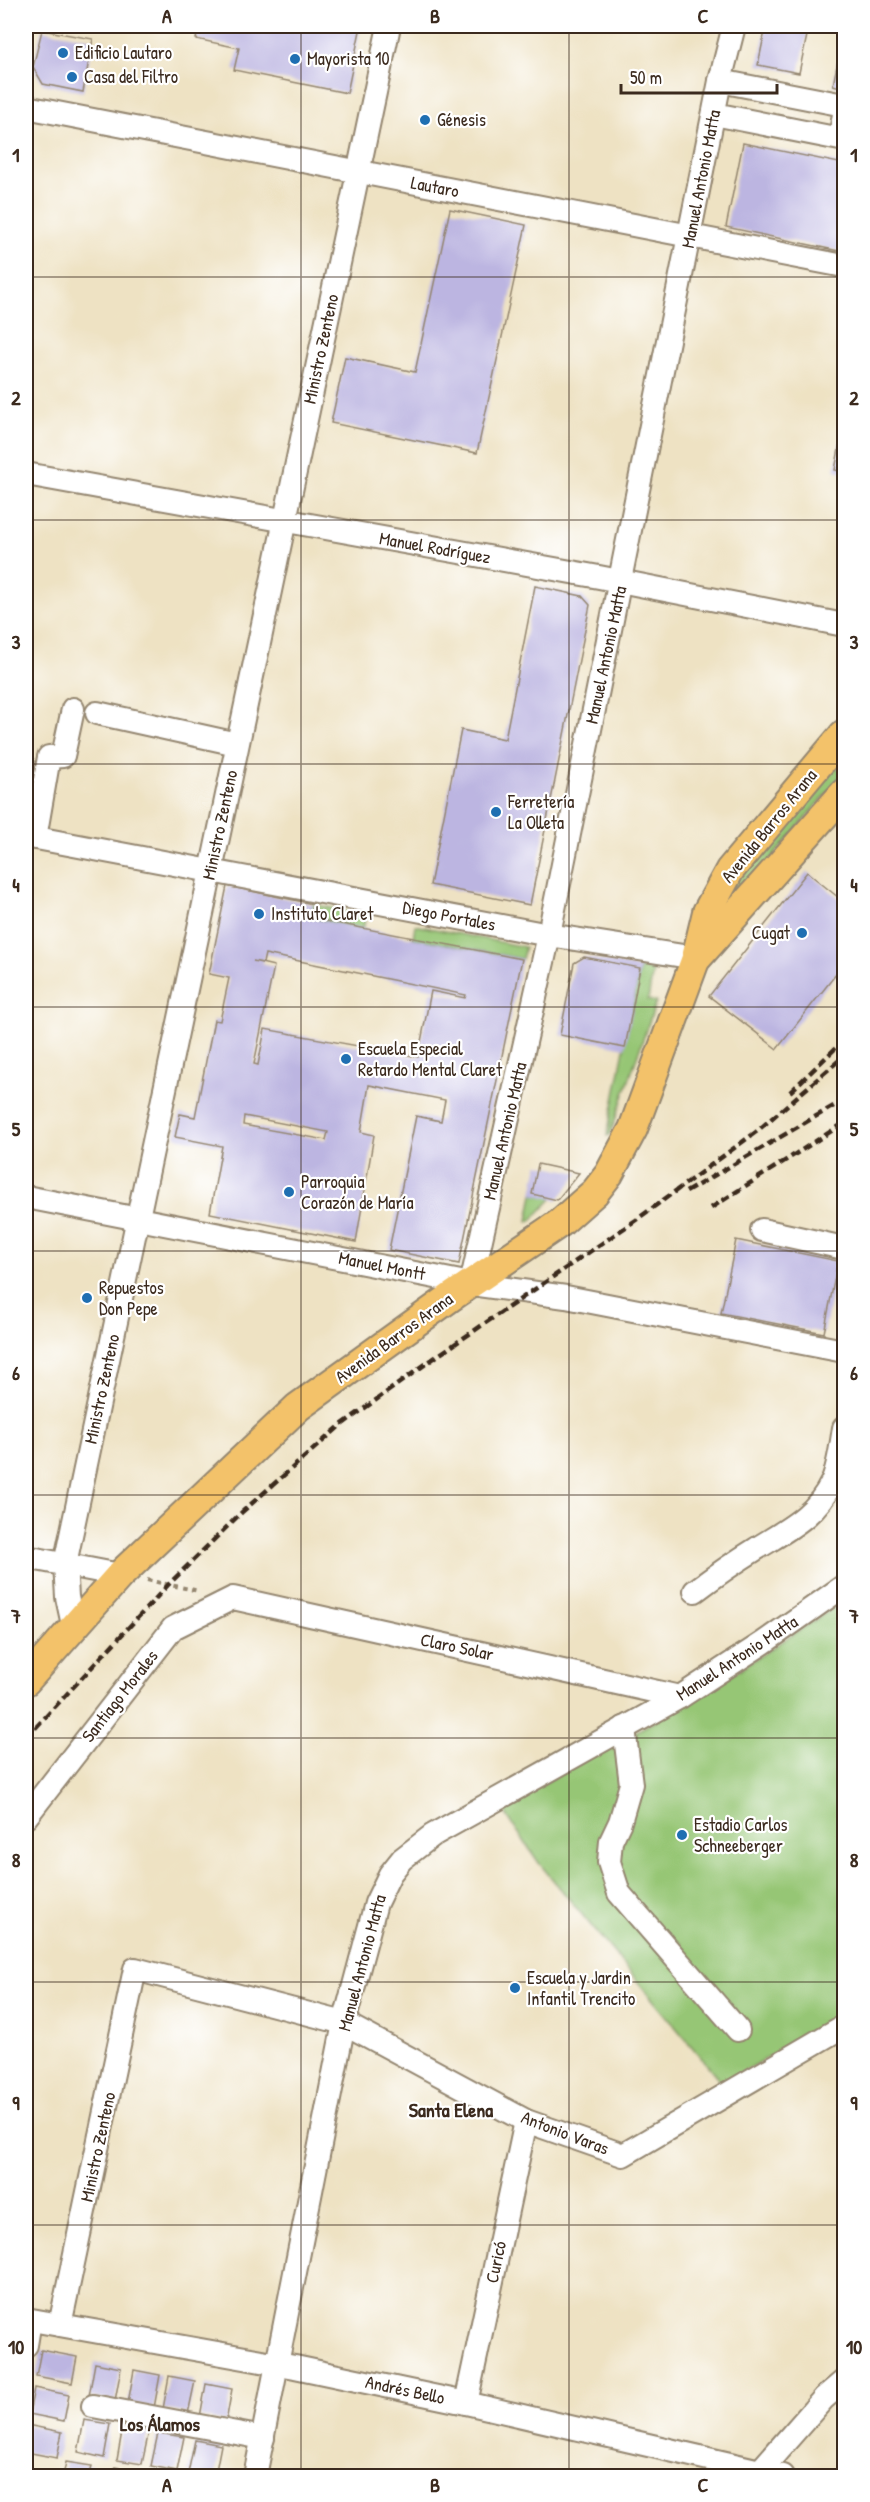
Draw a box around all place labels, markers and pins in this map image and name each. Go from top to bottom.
place label: Edificio Lautaro [75,40,172,65]
marker: Edificio Lautaro [56,46,70,60]
place label: Mayorista 10 [307,46,390,71]
marker: Mayorista 10 [288,52,302,66]
place label: Casa del Filtro [84,64,178,89]
marker: Casa del Filtro [65,70,79,84]
place label: Génesis [437,107,486,132]
marker: Génesis [418,113,432,127]
place label: Ferretería La Olleta [507,789,574,835]
marker: Ferretería La Olleta [489,805,503,819]
place label: Instituto Claret [271,901,374,926]
marker: Instituto Claret [252,907,266,921]
place label: Cugat [752,920,791,945]
marker: Cugat [795,926,809,940]
place label: Escuela Especial Retardo Mental Claret [358,1036,503,1082]
marker: Escuela Especial Retardo Mental Claret [339,1052,353,1066]
place label: Parroquia Corazón de María [301,1169,413,1215]
marker: Parroquia Corazón de María [282,1185,296,1199]
place label: Repuestos Don Pepe [99,1275,164,1321]
marker: Repuestos Don Pepe [80,1291,94,1305]
place label: Estadio Carlos Schneeberger [694,1812,787,1858]
marker: Estadio Carlos Schneeberger [675,1828,689,1842]
place label: Escuela y Jardin Infantil Trencito [527,1965,635,2011]
marker: Escuela y Jardin Infantil Trencito [508,1981,522,1995]

